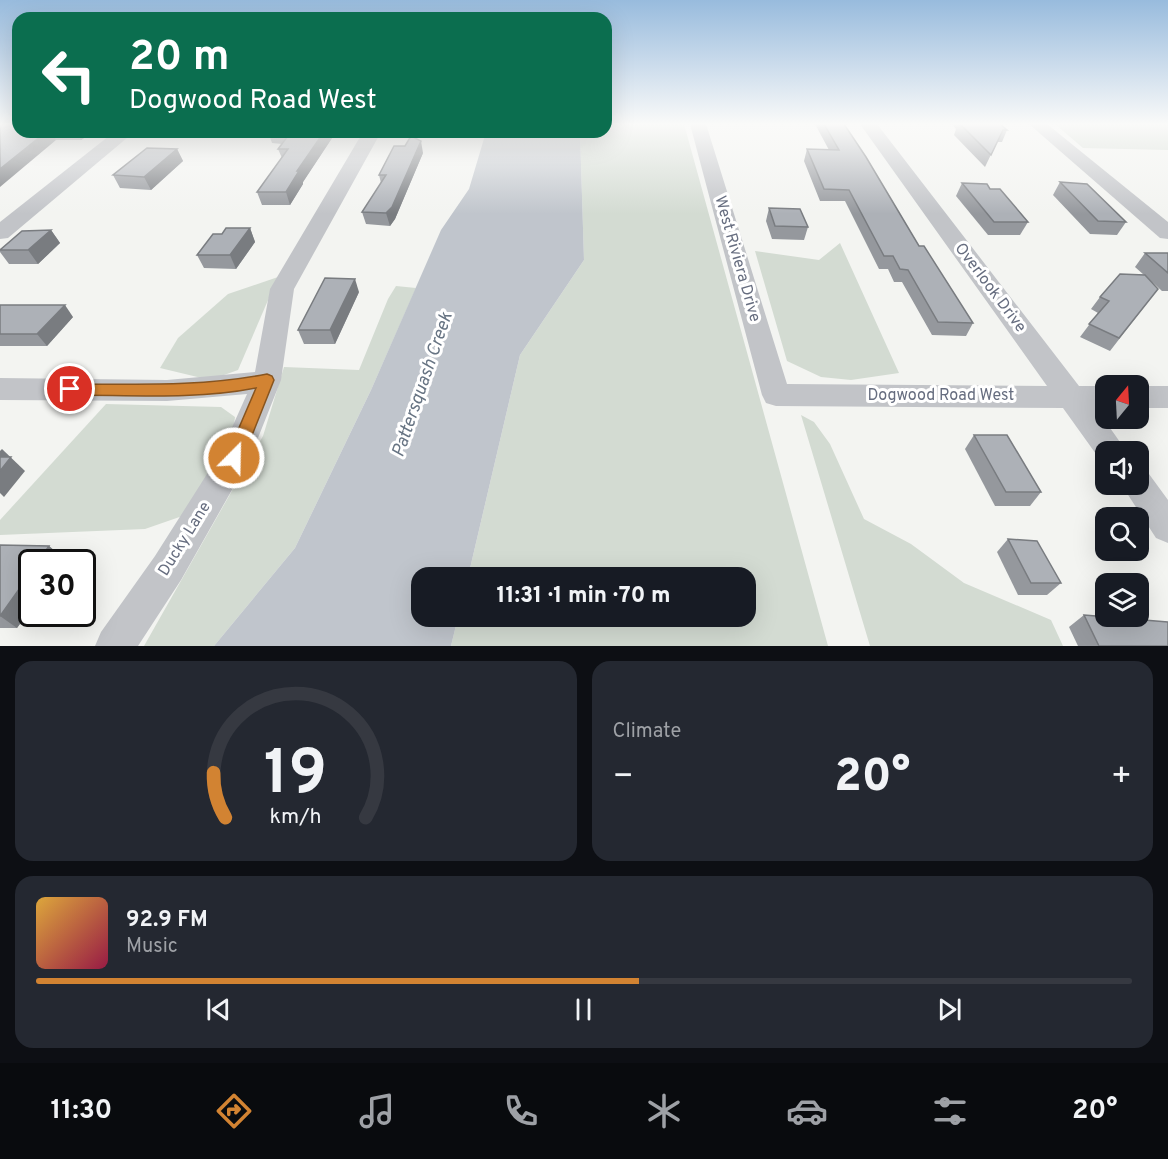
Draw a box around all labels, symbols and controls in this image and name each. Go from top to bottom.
text: 20 m [129,32,230,85]
icon: left [30,36,108,114]
text: Dogwood Road West [129,84,377,118]
street label: West Riviera Drive [709,194,765,324]
street label: Overlook Drive [950,239,1030,337]
water label: Pattersquash Creek [387,309,459,460]
pin [44,363,95,414]
icon: arrive [53,372,86,405]
north arrow [1095,375,1149,429]
map controls [1095,375,1149,627]
street label: Dogwood Road West [868,386,1014,406]
position arrow [202,426,266,490]
button: sound [1095,441,1149,495]
street label: Ducky Lane [154,498,216,580]
button: search [1095,507,1149,561]
speed limit sign: 30 [18,549,96,627]
button: layers [1095,573,1149,627]
text: 11:31 · 1 min · 70 m [497,583,671,610]
text: Climate [613,719,681,745]
text: 19 [264,737,327,816]
text: 20° [834,750,910,807]
text: − [613,757,634,799]
text: + [1111,757,1132,799]
text: km/h [270,804,322,831]
text: 92.9 FM [126,907,208,934]
text: Music [126,934,178,960]
icon: previous [202,993,235,1026]
icon: pause [567,993,600,1026]
icon: next [933,993,966,1026]
icon: directions [213,1090,255,1132]
icon: music [356,1090,398,1132]
icon: phone [500,1090,542,1132]
icon: climate [643,1090,685,1132]
icon: car [786,1090,828,1132]
icon: filters [929,1090,971,1132]
text: 11:30 [51,1094,112,1128]
text: 20° [1072,1094,1117,1128]

